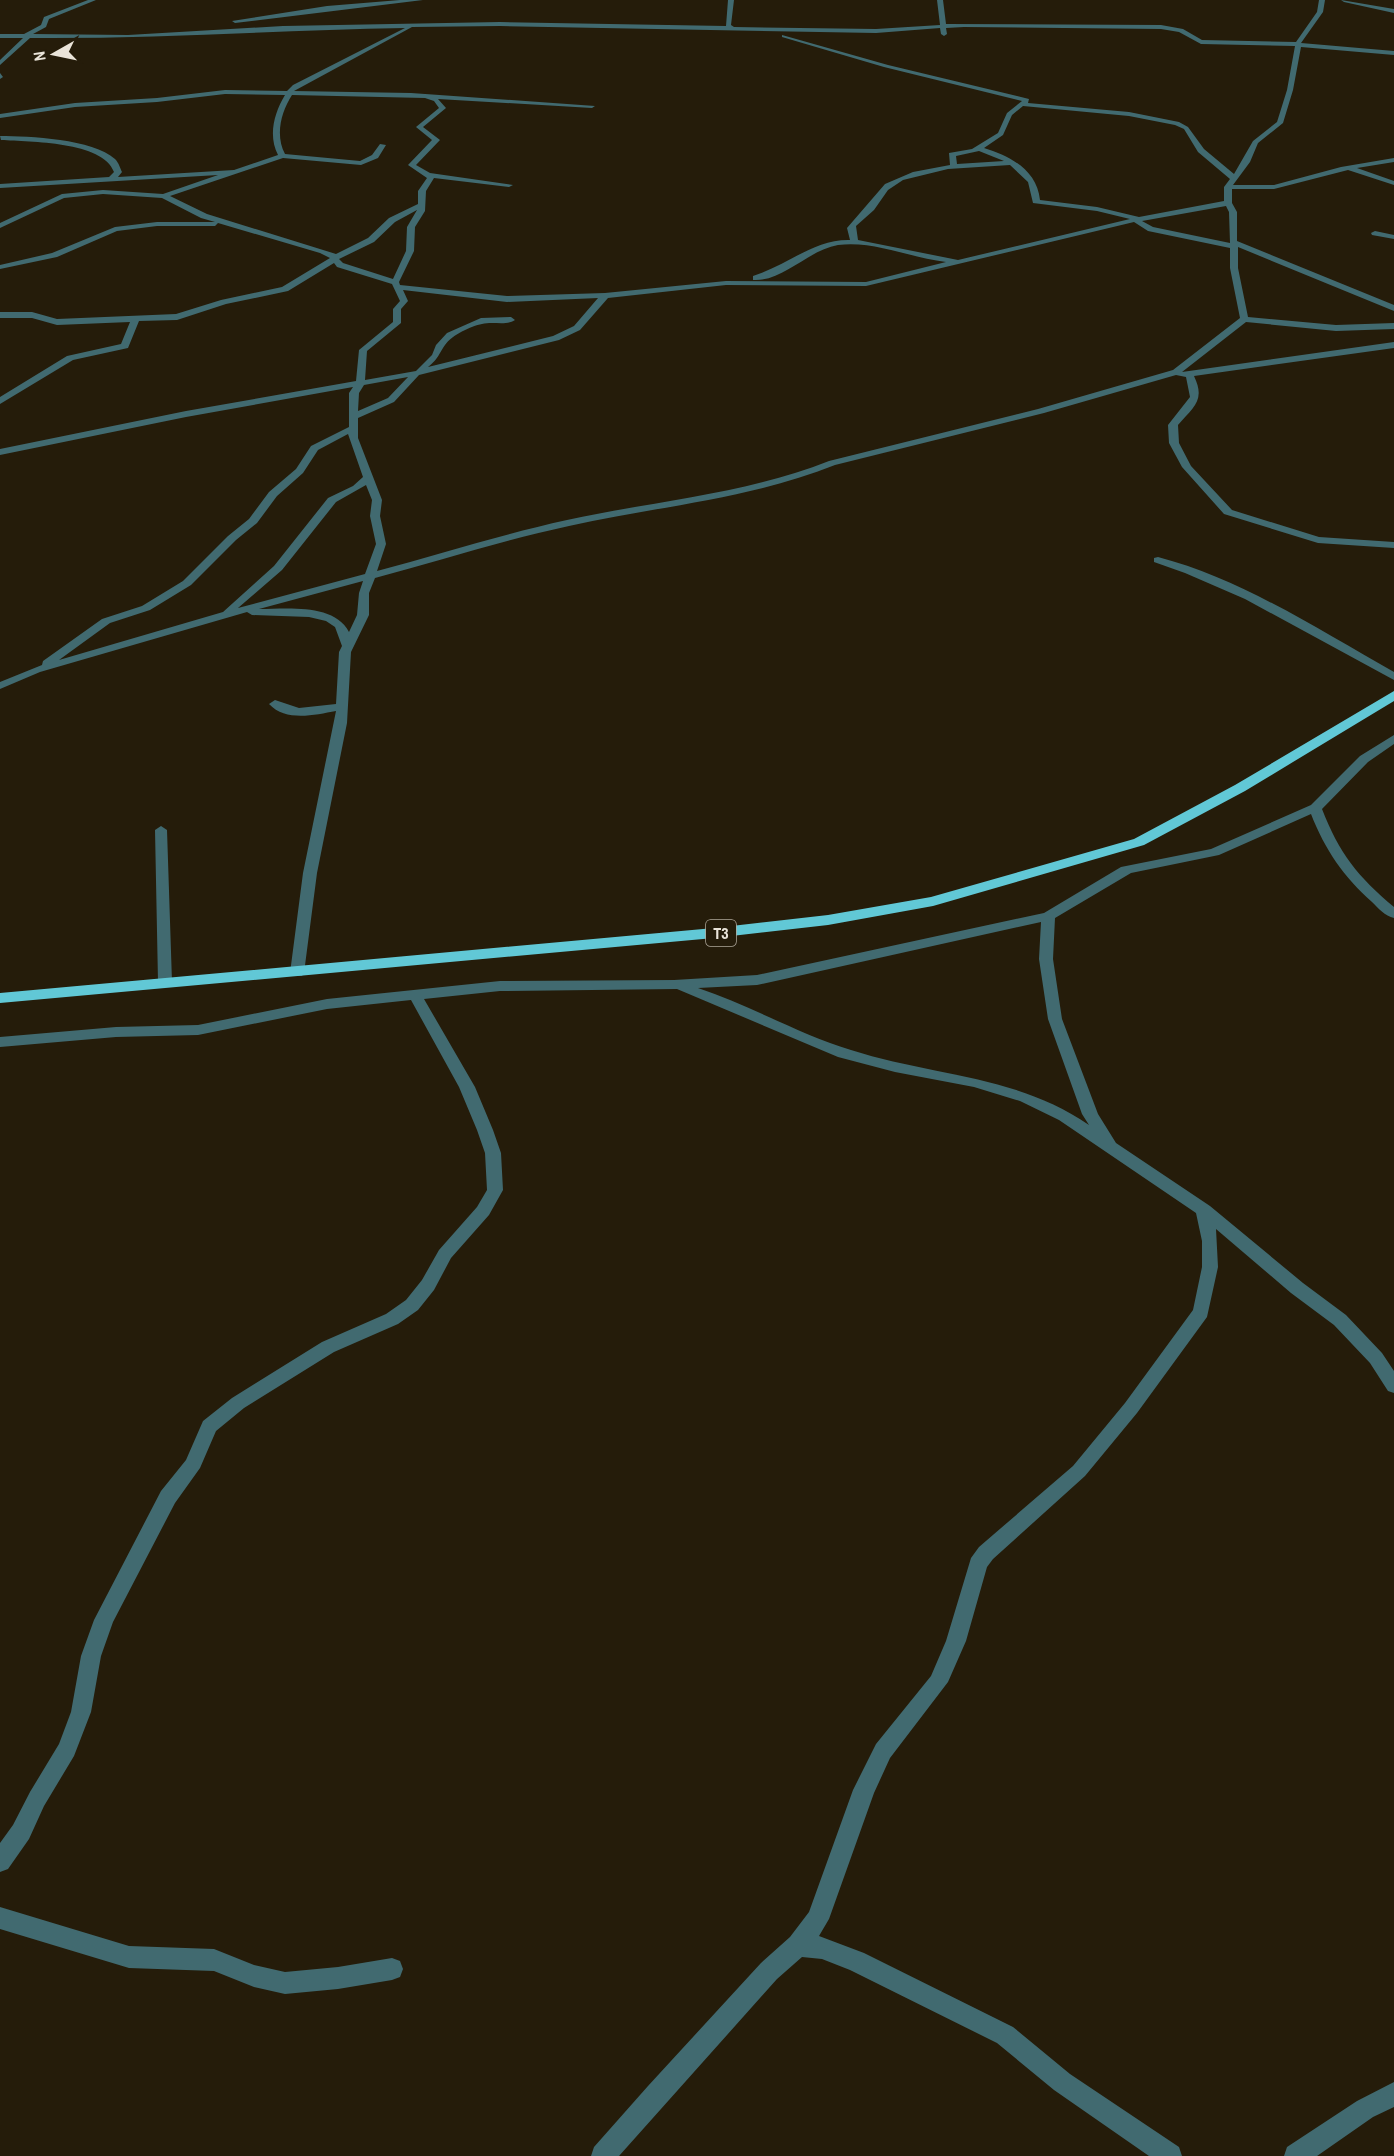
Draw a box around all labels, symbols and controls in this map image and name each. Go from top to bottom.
north arrow [24,24,84,84]
text: N [28,50,51,63]
road number: T3 [706,920,736,946]

